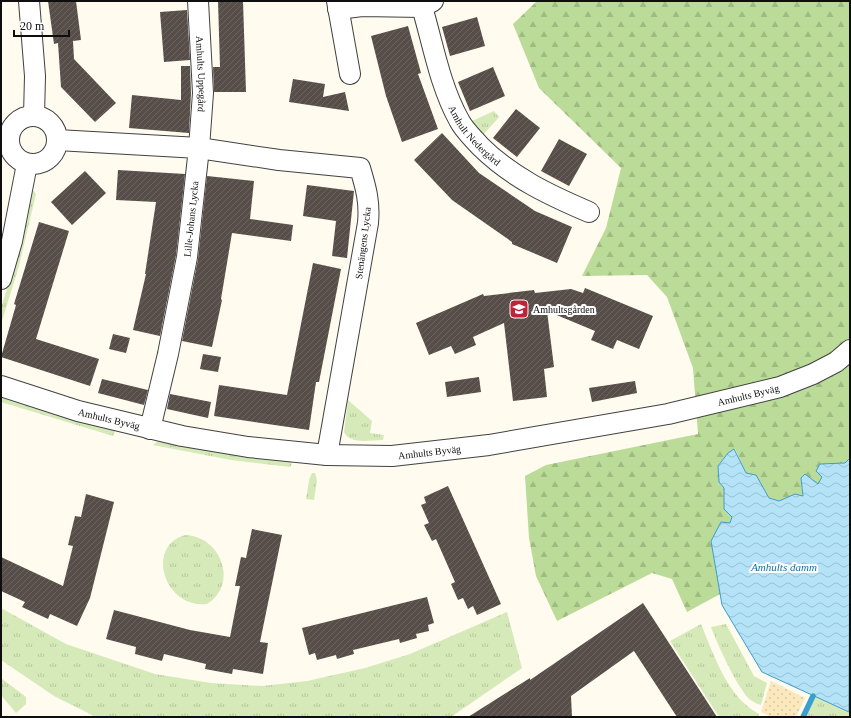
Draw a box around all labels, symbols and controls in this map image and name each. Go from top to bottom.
scale bar [14,12,69,38]
text: 20 m [20,19,45,33]
street label: Amhults Uppegård [194,35,209,112]
street label: Amhult Nedergård [447,104,503,167]
street label: Lille-Johans Lycka [182,180,201,258]
street label: Stenängens Lycka [353,206,373,280]
school or university icon: Amhultsgården [508,298,530,320]
place label: Amhultsgården [533,304,595,315]
street label: Amhults Byväg [716,382,780,407]
street label: Amhults Byväg [77,406,141,431]
street label: Amhults Byväg [398,443,461,461]
water label: Amhults damm [750,561,817,573]

